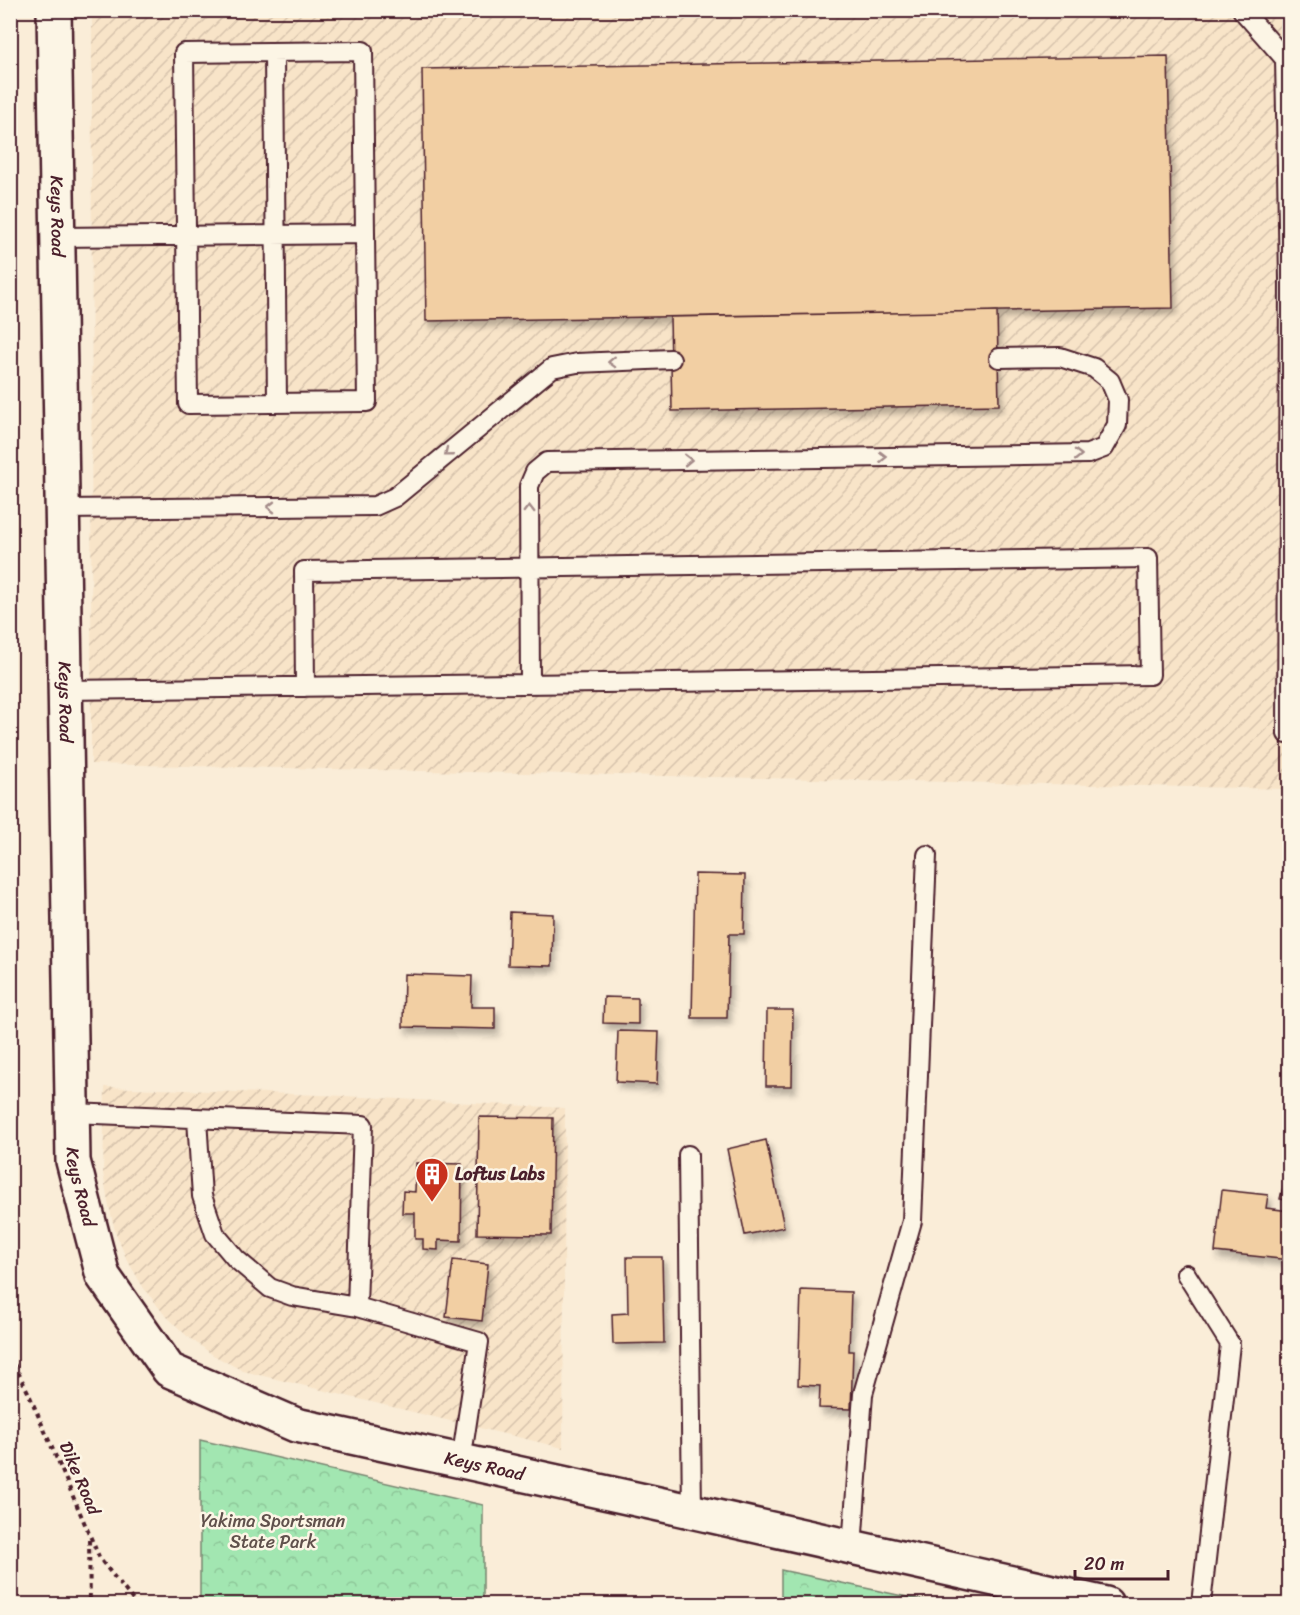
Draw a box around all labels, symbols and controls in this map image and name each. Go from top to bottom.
street label: Keys Road [41,175,74,258]
one-way arrow [608,355,617,368]
one-way arrow [444,445,455,456]
one-way arrow [1073,448,1082,461]
one-way arrow [878,451,887,463]
one-way arrow [683,454,692,466]
one-way arrow [266,501,275,513]
one-way arrow [523,505,535,514]
street label: Keys Road [49,661,82,744]
street label: Keys Road [57,1147,106,1232]
building icon: Loftus Labs [414,1156,450,1203]
place label: Loftus Labs [455,1158,545,1190]
street label: Dike Road [50,1436,110,1521]
street label: Keys Road [441,1442,529,1491]
park label: Yakima Sportsman State Park [201,1505,345,1558]
scale bar [1075,1543,1168,1581]
text: 20 m [1084,1548,1124,1580]

